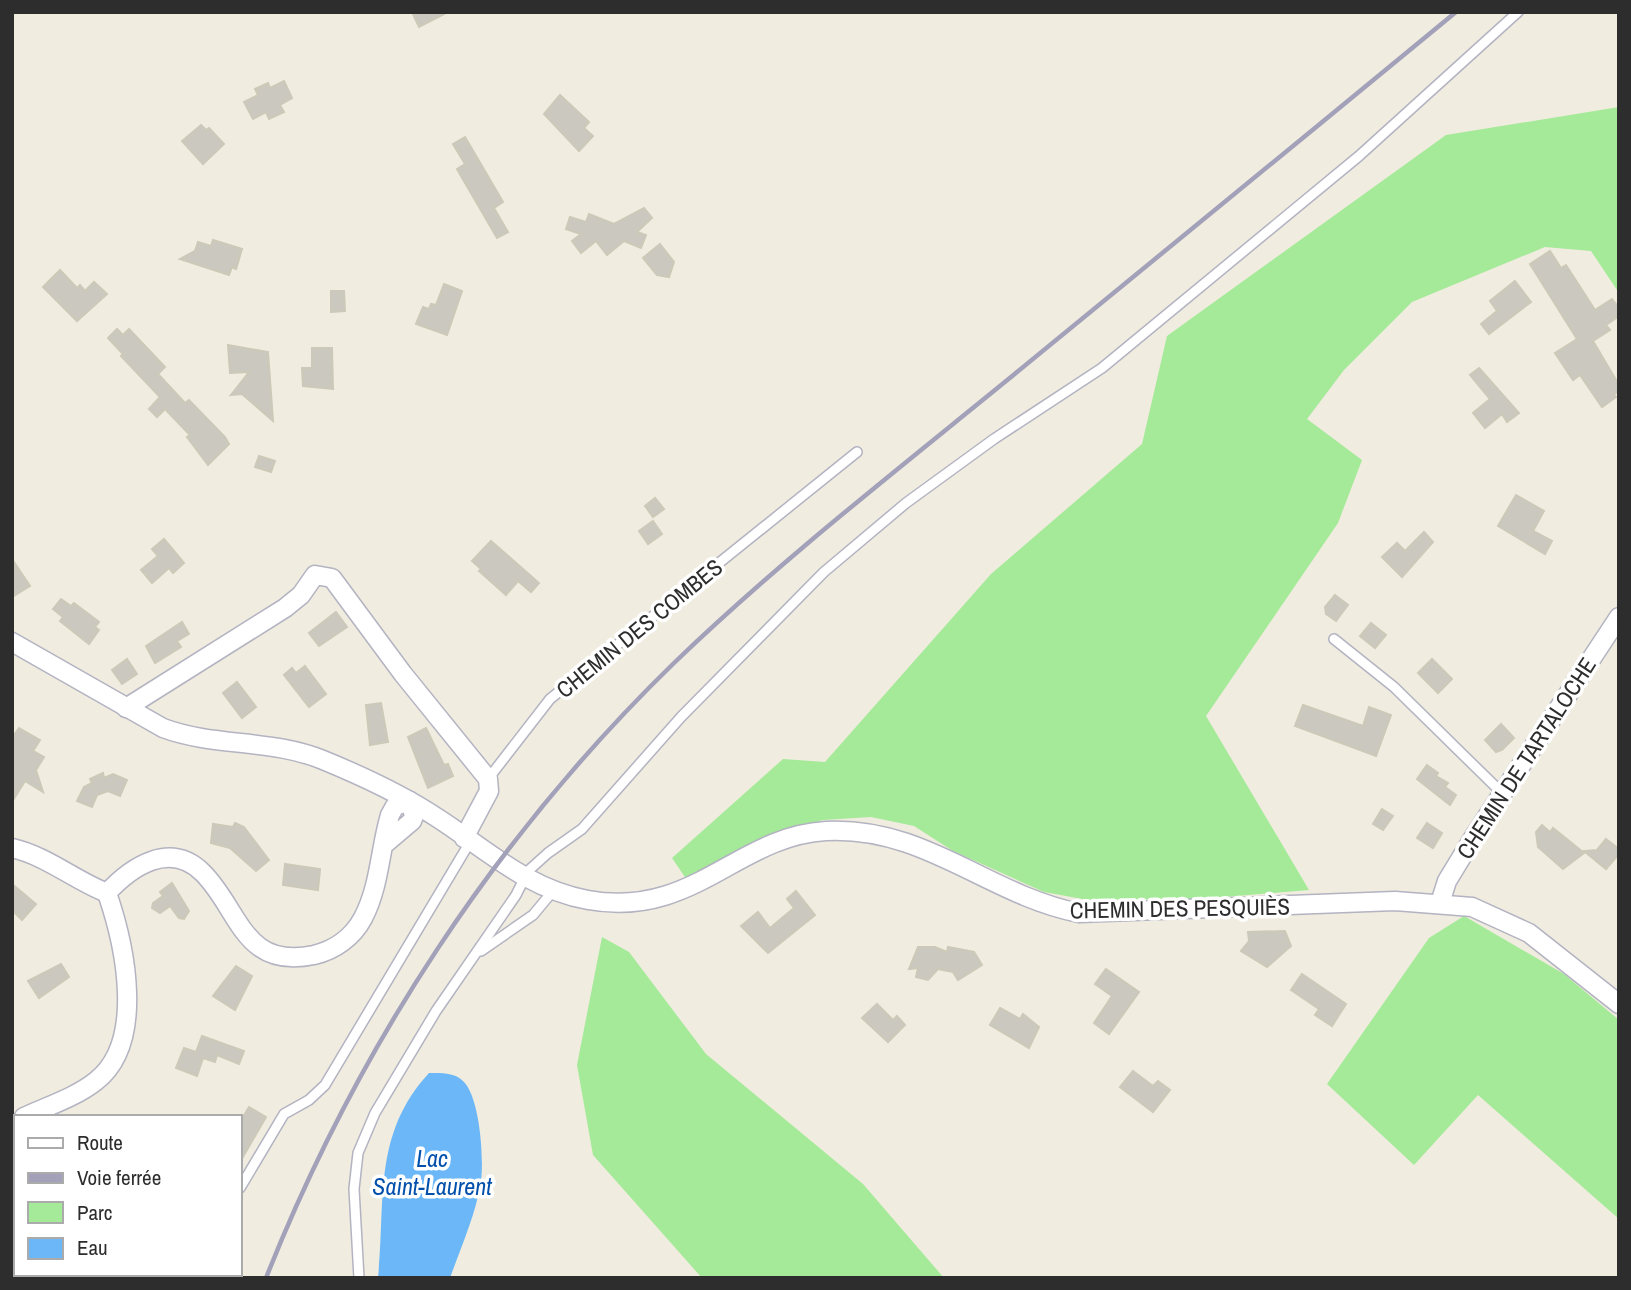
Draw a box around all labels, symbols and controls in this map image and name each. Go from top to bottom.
street label: CHEMIN DES COMBES [549,551,729,705]
street label: CHEMIN DE TARTALOCHE [1449,651,1603,865]
street label: CHEMIN DES PESQUIÈS [1070,891,1290,925]
legend [14,1115,242,1276]
text: Route [77,1128,123,1157]
water label: Lac Saint-Laurent [372,1142,492,1202]
text: Voie ferrée [77,1163,161,1192]
text: Parc [77,1198,112,1227]
text: Eau [77,1233,108,1262]

